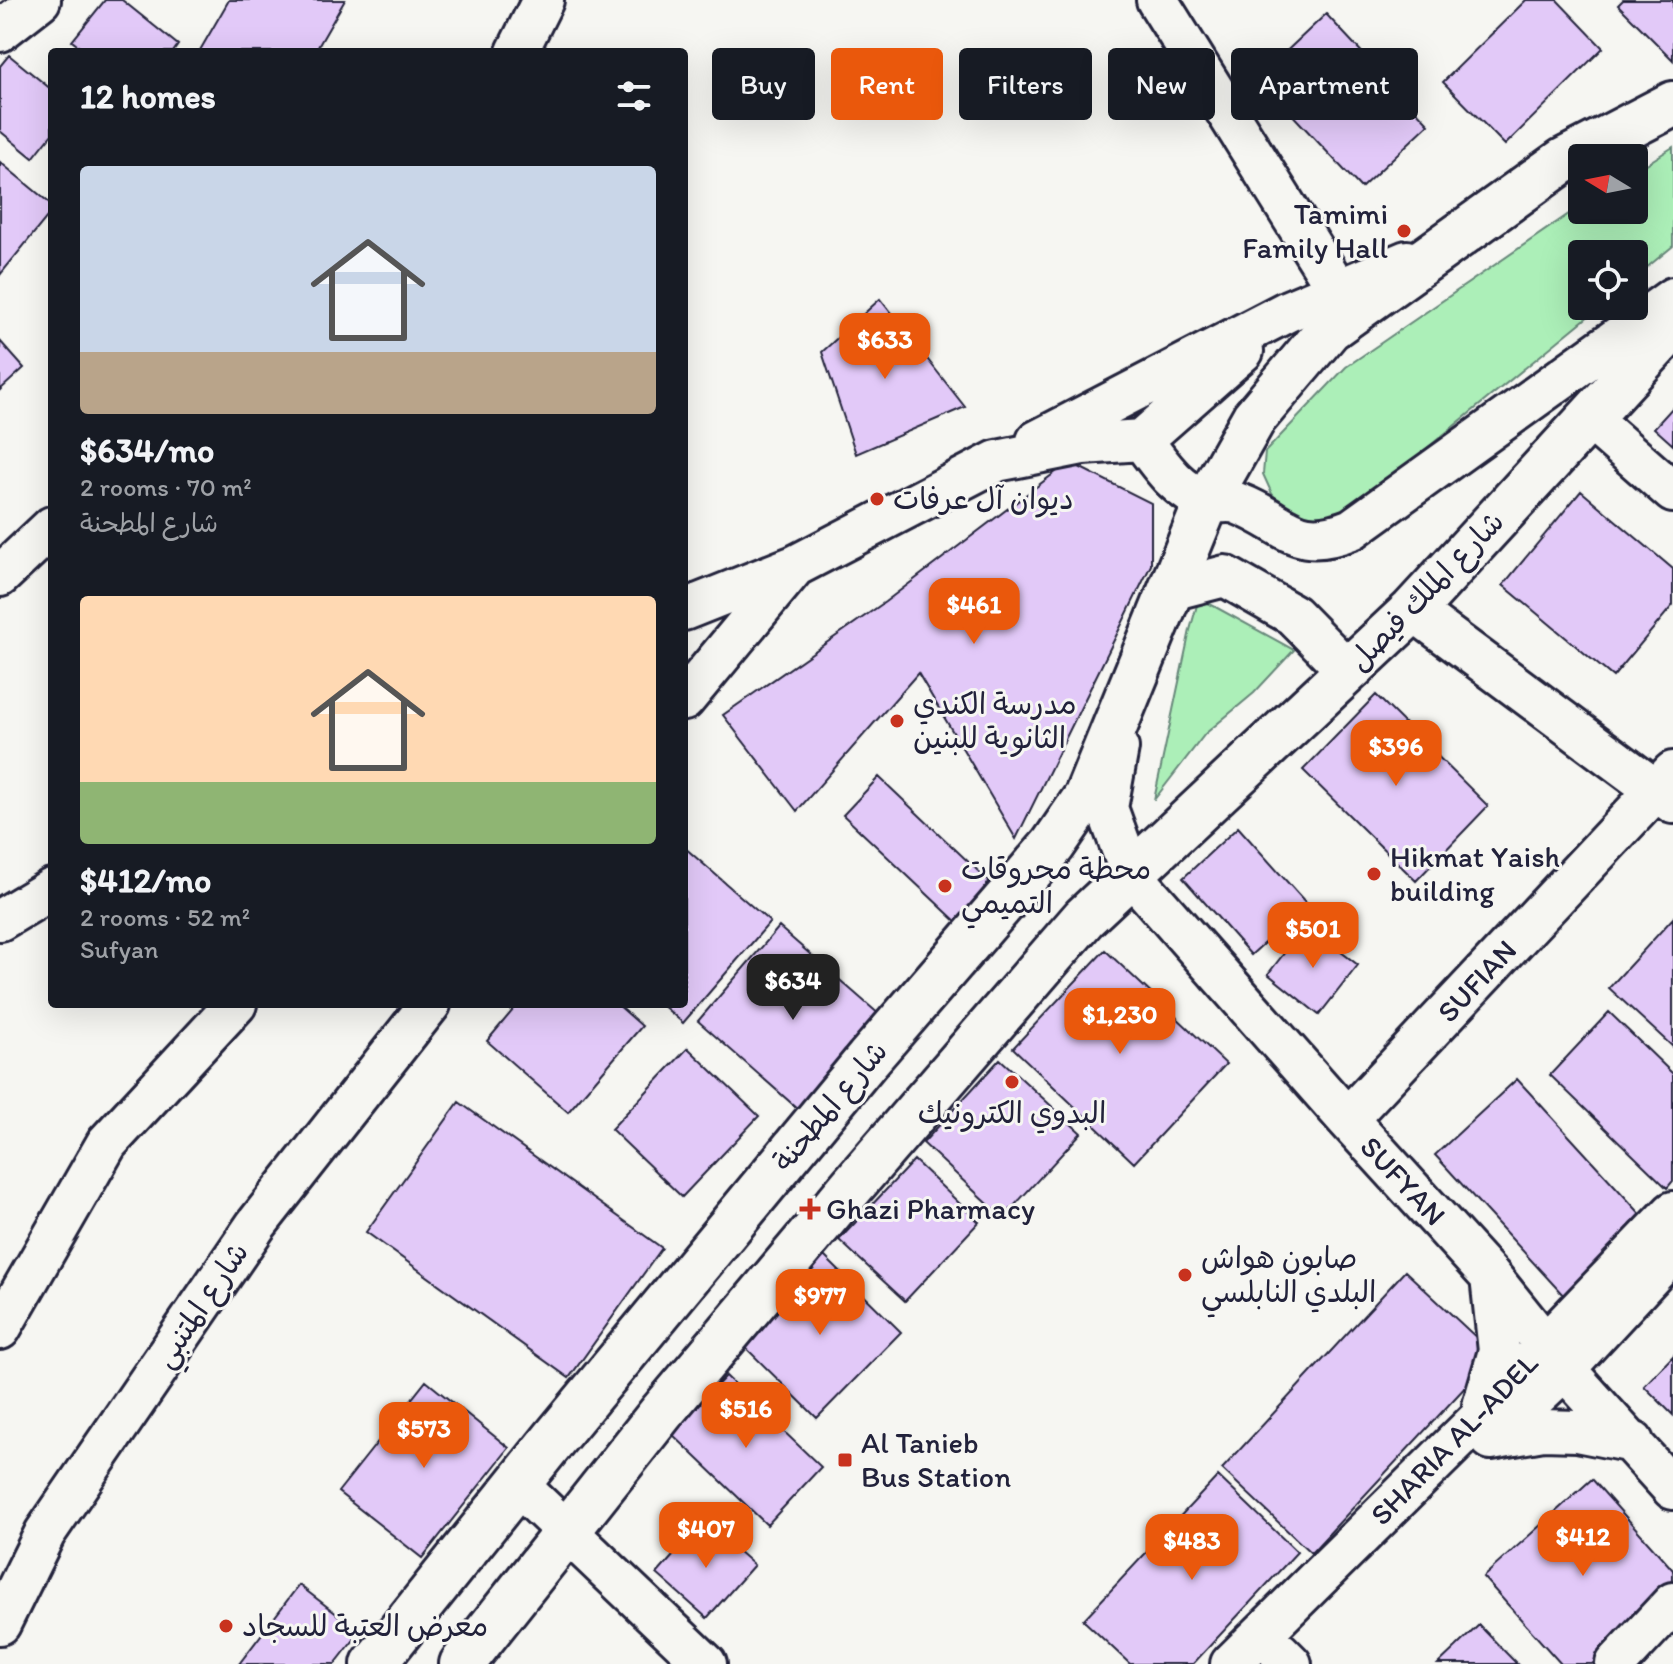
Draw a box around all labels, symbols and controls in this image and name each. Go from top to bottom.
chip: Buy [712,48,815,120]
chip: Rent [831,48,943,120]
chip: Filters [959,48,1092,120]
chip: New [1108,48,1215,120]
chip: Apartment [1231,48,1418,120]
icon: filters [612,74,656,118]
text: 12 homes [80,76,216,117]
north arrow [1568,144,1648,224]
map controls [1568,144,1648,320]
place label: Tamimi Family Hall [1242,195,1389,266]
icon: home [296,218,440,362]
marker: Tamimi Family Hall [1395,222,1413,240]
button: locate [1568,240,1648,320]
pin: $633 [838,313,932,381]
text: $633 [857,323,913,355]
text: $634/mo [80,430,214,471]
text: 2 rooms · 70 m² [80,471,252,503]
place label: ديوان آل عرفات [893,480,1074,518]
marker: ديوان آل عرفات [868,490,886,508]
street label: شارع الملك فيصل [1340,503,1513,681]
text: شارع المطحنة [80,507,218,539]
pin: $461 [927,578,1021,646]
text: $461 [947,588,1001,620]
icon: home [296,648,440,792]
place label: مدرسة الكندي الثانوية للبنين [913,685,1077,758]
marker: مدرسة الكندي الثانوية للبنين [888,712,906,730]
pin: $396 [1349,720,1443,788]
text: $396 [1369,730,1423,762]
place label: Hikmat Yaish building [1390,838,1560,909]
place label: محطة محروقات التميمي [961,850,1151,929]
text: $412/mo [80,860,211,901]
marker: Hikmat Yaish building [1365,865,1383,883]
marker: محطة محروقات التميمي [936,877,954,895]
text: 2 rooms · 52 m² [80,901,250,933]
pin: $501 [1266,902,1360,970]
text: $501 [1286,912,1340,944]
street label: SUFIAN [1429,932,1524,1030]
text: Sufyan [80,933,158,965]
pin: $634 [746,954,840,1022]
text: $634 [765,964,821,996]
pin: $1,230 [1055,988,1185,1056]
text: $1,230 [1082,998,1158,1030]
street label: شارع المطحنة [764,1033,897,1181]
marker: البدوي الكترونيك [1003,1073,1021,1091]
place label: البدوي الكترونيك [918,1094,1106,1134]
street label: SUFYAN [1353,1128,1454,1233]
place label: Ghazi Pharmacy [826,1190,1035,1227]
marker: Ghazi Pharmacy [801,1200,819,1218]
street label: شارع المتنبي [145,1235,263,1379]
place label: صابون هواش البلدي النابلسي [1201,1239,1376,1318]
marker: صابون هواش البلدي النابلسي [1176,1266,1194,1284]
pin: $977 [773,1269,867,1337]
text: $977 [794,1279,846,1311]
street label: SHARIA AL-ADEL [1362,1345,1545,1533]
pin: $516 [699,1382,793,1450]
text: $516 [720,1392,772,1424]
pin: $573 [377,1402,471,1470]
text: $573 [397,1412,451,1444]
place label: Al Tanieb Bus Station [861,1424,1011,1495]
marker: Al Tanieb Bus Station [836,1451,854,1469]
pin: $407 [659,1502,753,1570]
pin: $412 [1536,1510,1630,1578]
text: $407 [677,1512,735,1544]
pin: $483 [1145,1514,1239,1582]
text: $412 [1556,1520,1610,1552]
text: $483 [1163,1524,1221,1556]
place label: معرض العتبة للسجاد [242,1607,488,1644]
marker: معرض العتبة للسجاد [217,1617,235,1635]

